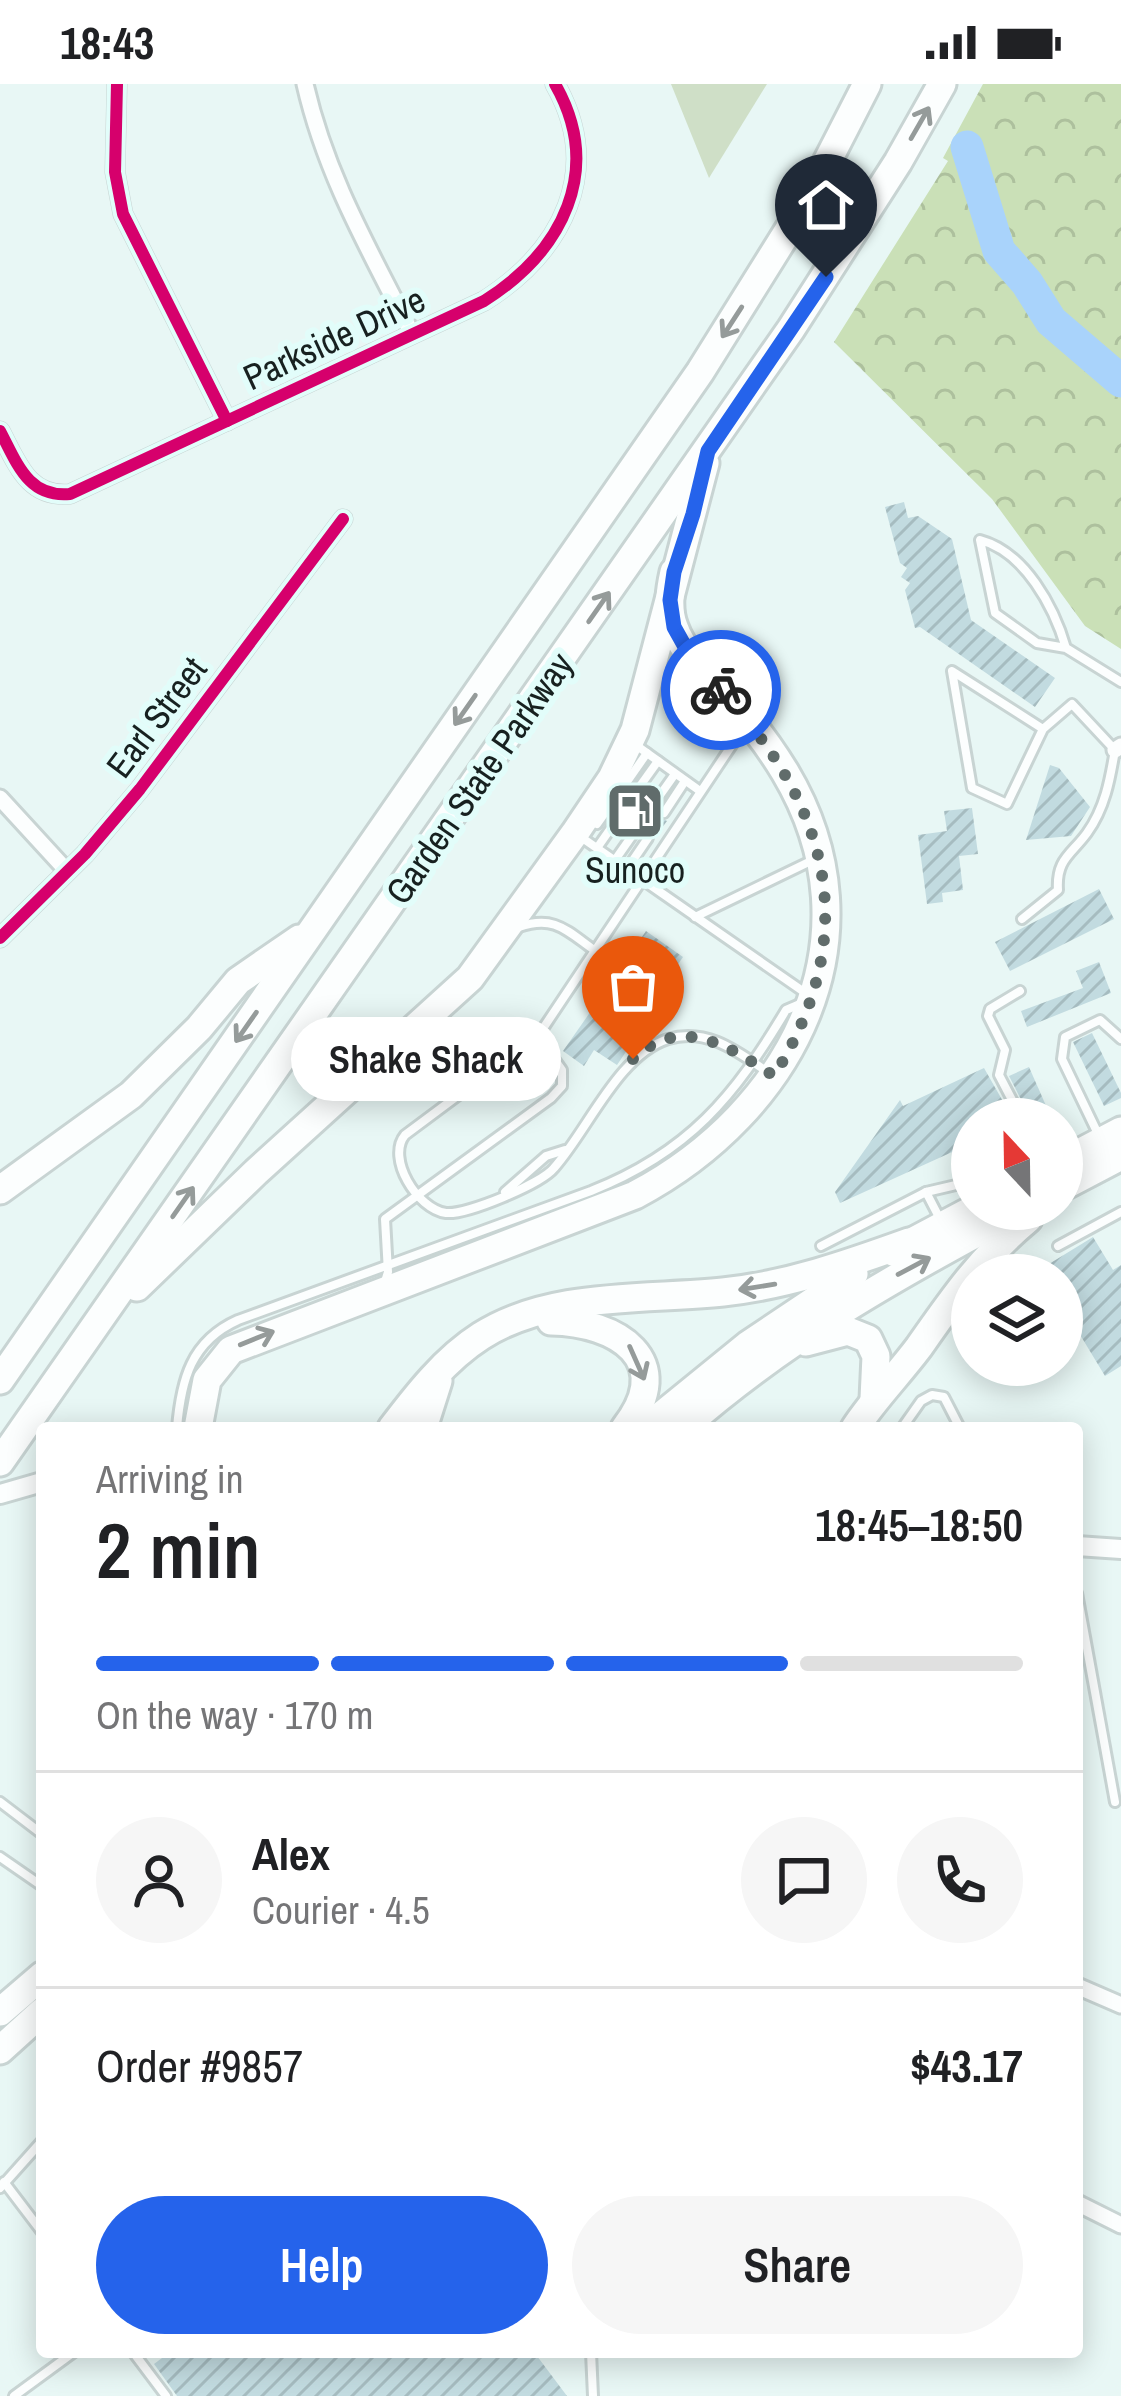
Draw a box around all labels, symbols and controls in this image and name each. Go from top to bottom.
text: 18:43 [60,12,154,73]
one-way arrow [909,106,932,141]
pin [775,154,877,277]
icon: home [793,172,859,238]
street label: Parkside Drive [235,275,433,401]
one-way arrow [719,304,744,338]
one-way arrow [585,591,611,624]
courier [661,630,781,750]
street label: Garden State Parkway [374,642,584,913]
street label: Earl Street [95,647,217,787]
icon: bike [688,657,754,723]
one-way arrow [453,692,478,726]
fuel station icon: Sunoco [604,780,666,842]
place label: Sunoco [585,846,685,894]
pin [582,936,684,1059]
icon: bag [600,954,666,1020]
one-way arrow [234,1009,259,1043]
callout: Shake Shack [291,1017,561,1101]
text: Shake Shack [329,1033,523,1085]
north arrow [951,1098,1083,1230]
map controls [951,1098,1083,1386]
one-way arrow [170,1186,195,1219]
one-way arrow [896,1254,931,1277]
button: layers [951,1254,1083,1386]
one-way arrow [738,1276,777,1299]
one-way arrow [238,1326,275,1347]
one-way arrow [627,1344,649,1380]
text: Arriving in [96,1453,244,1505]
text: 18:45–18:50 [815,1494,1023,1555]
text: 2 min [96,1497,261,1602]
text: On the way · 170 m [96,1689,373,1741]
button: person [96,1817,222,1943]
button: chat [741,1817,867,1943]
button: phone [897,1817,1023,1943]
text: Alex [252,1823,330,1884]
text: Courier · 4.5 [252,1884,430,1936]
text: Order #9857 [96,2035,303,2096]
text: $43.17 [910,2035,1023,2096]
button: Help [96,2196,548,2334]
button: Share [572,2196,1023,2334]

